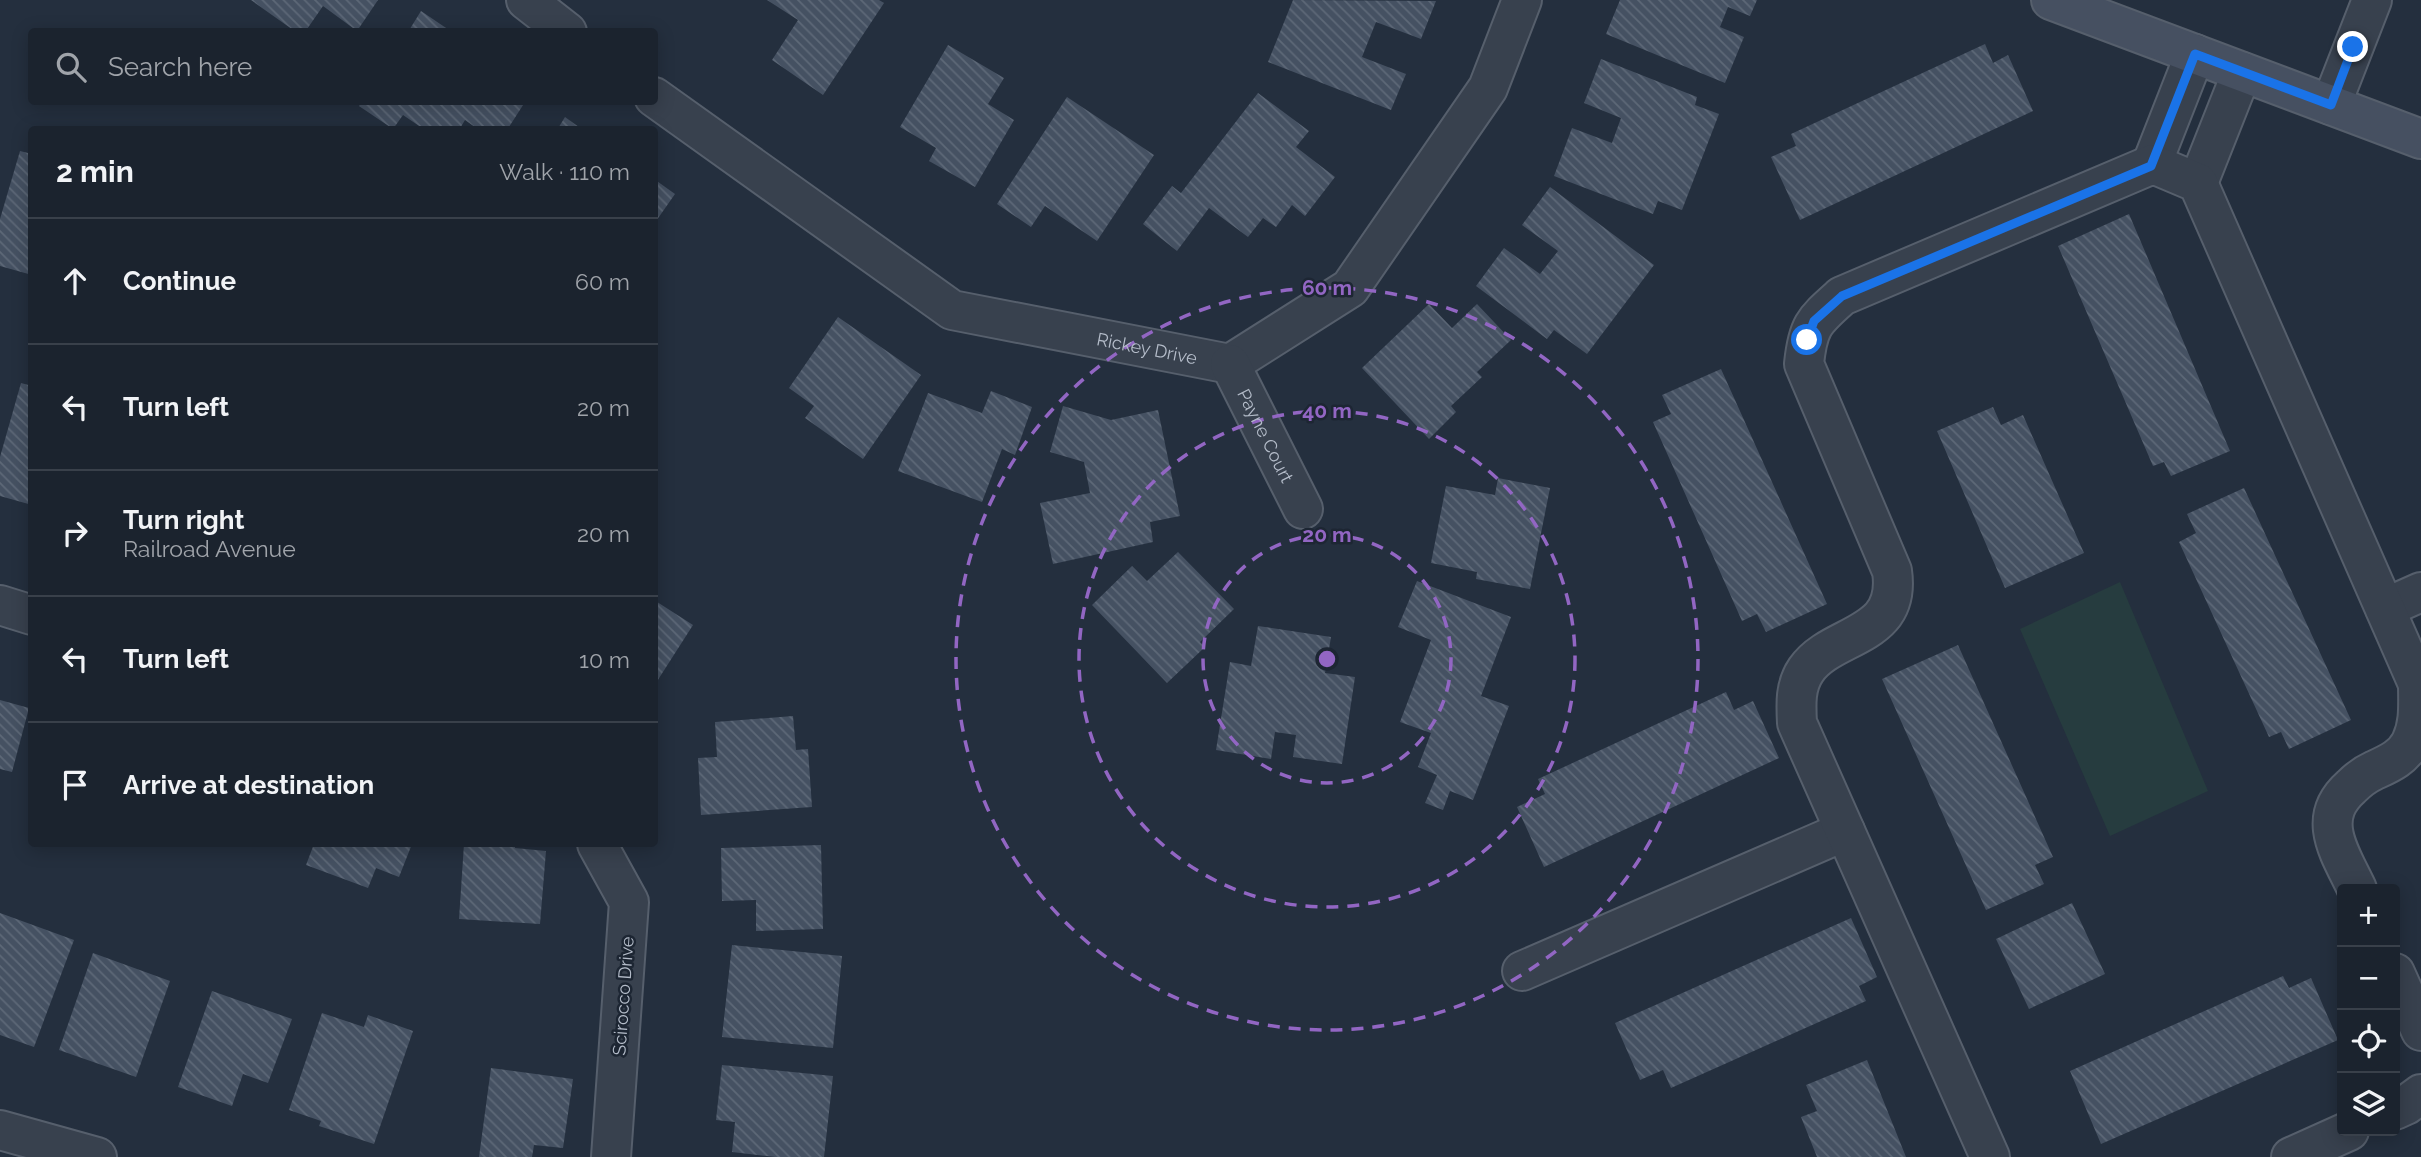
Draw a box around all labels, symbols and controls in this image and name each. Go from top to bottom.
search box [28,28,658,105]
route end [2337,31,2368,62]
icon: search [52,48,90,86]
text: Search here [108,52,252,82]
text: 2 min [56,154,134,189]
text: Walk · 110 m [499,158,630,185]
icon: ahead [56,262,94,300]
text: Continue [123,266,236,296]
text: 60 m [575,268,630,295]
text: 60 m [1302,275,1352,300]
route start [1791,324,1822,355]
street label: Rickey Drive [1095,328,1199,368]
street label: Payne Court [1234,385,1298,486]
icon: left [56,388,94,426]
text: Turn left [123,392,229,422]
text: 20 m [577,394,630,421]
text: 40 m [1302,398,1352,423]
text: Turn right [123,505,244,535]
icon: right [56,514,94,552]
text: 20 m [577,520,630,547]
text: 20 m [1302,522,1352,547]
text: Railroad Avenue [123,535,296,562]
icon: left [56,640,94,678]
text: Turn left [123,644,229,674]
text: 10 m [579,646,630,673]
centre of rings [1315,647,1339,671]
icon: arrive [56,766,94,804]
text: Arrive at destination [123,770,374,800]
map controls [2337,884,2400,1136]
button: + [2337,884,2400,947]
street label: Scirocco Drive [608,935,638,1056]
button: − [2337,947,2400,1010]
button: locate [2337,1010,2400,1073]
button: layers [2337,1073,2400,1136]

